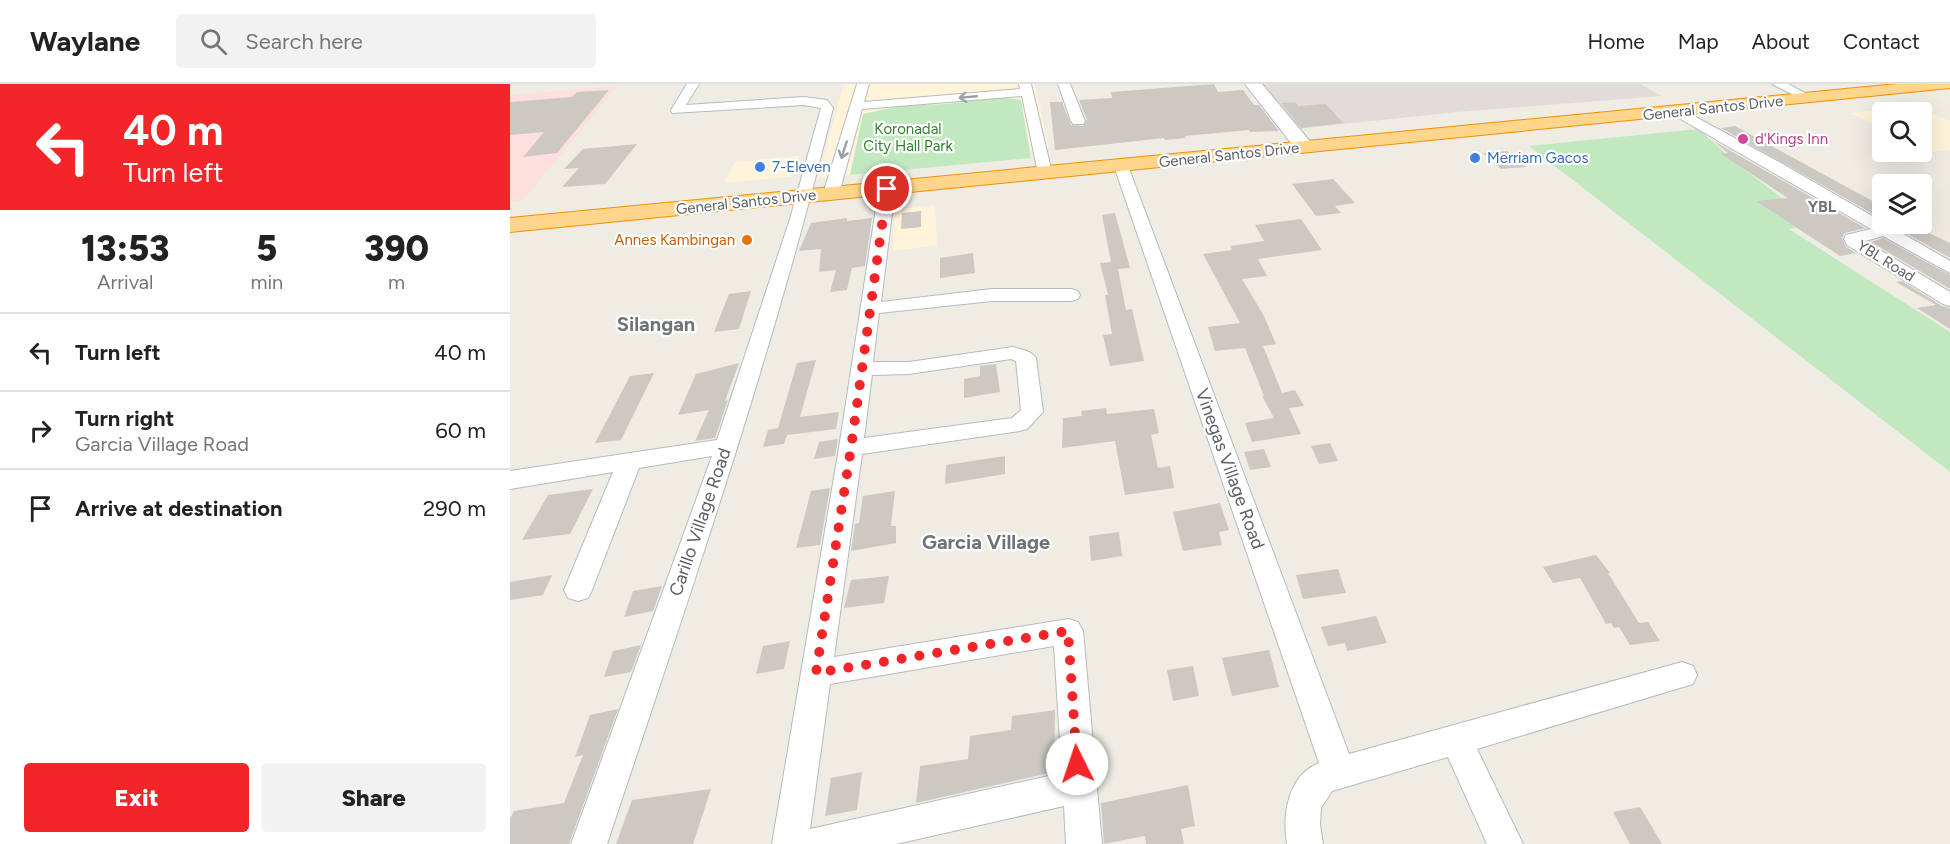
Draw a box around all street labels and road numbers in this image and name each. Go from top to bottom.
street label: General Santos Drive [1642,92,1784,124]
street label: General Santos Drive [1158,139,1300,171]
street label: General Santos Drive [675,186,817,218]
street label: YBL Road [1854,236,1918,286]
street label: Vinegas Village Road [1191,386,1269,552]
street label: Carillo Village Road [664,445,736,599]

